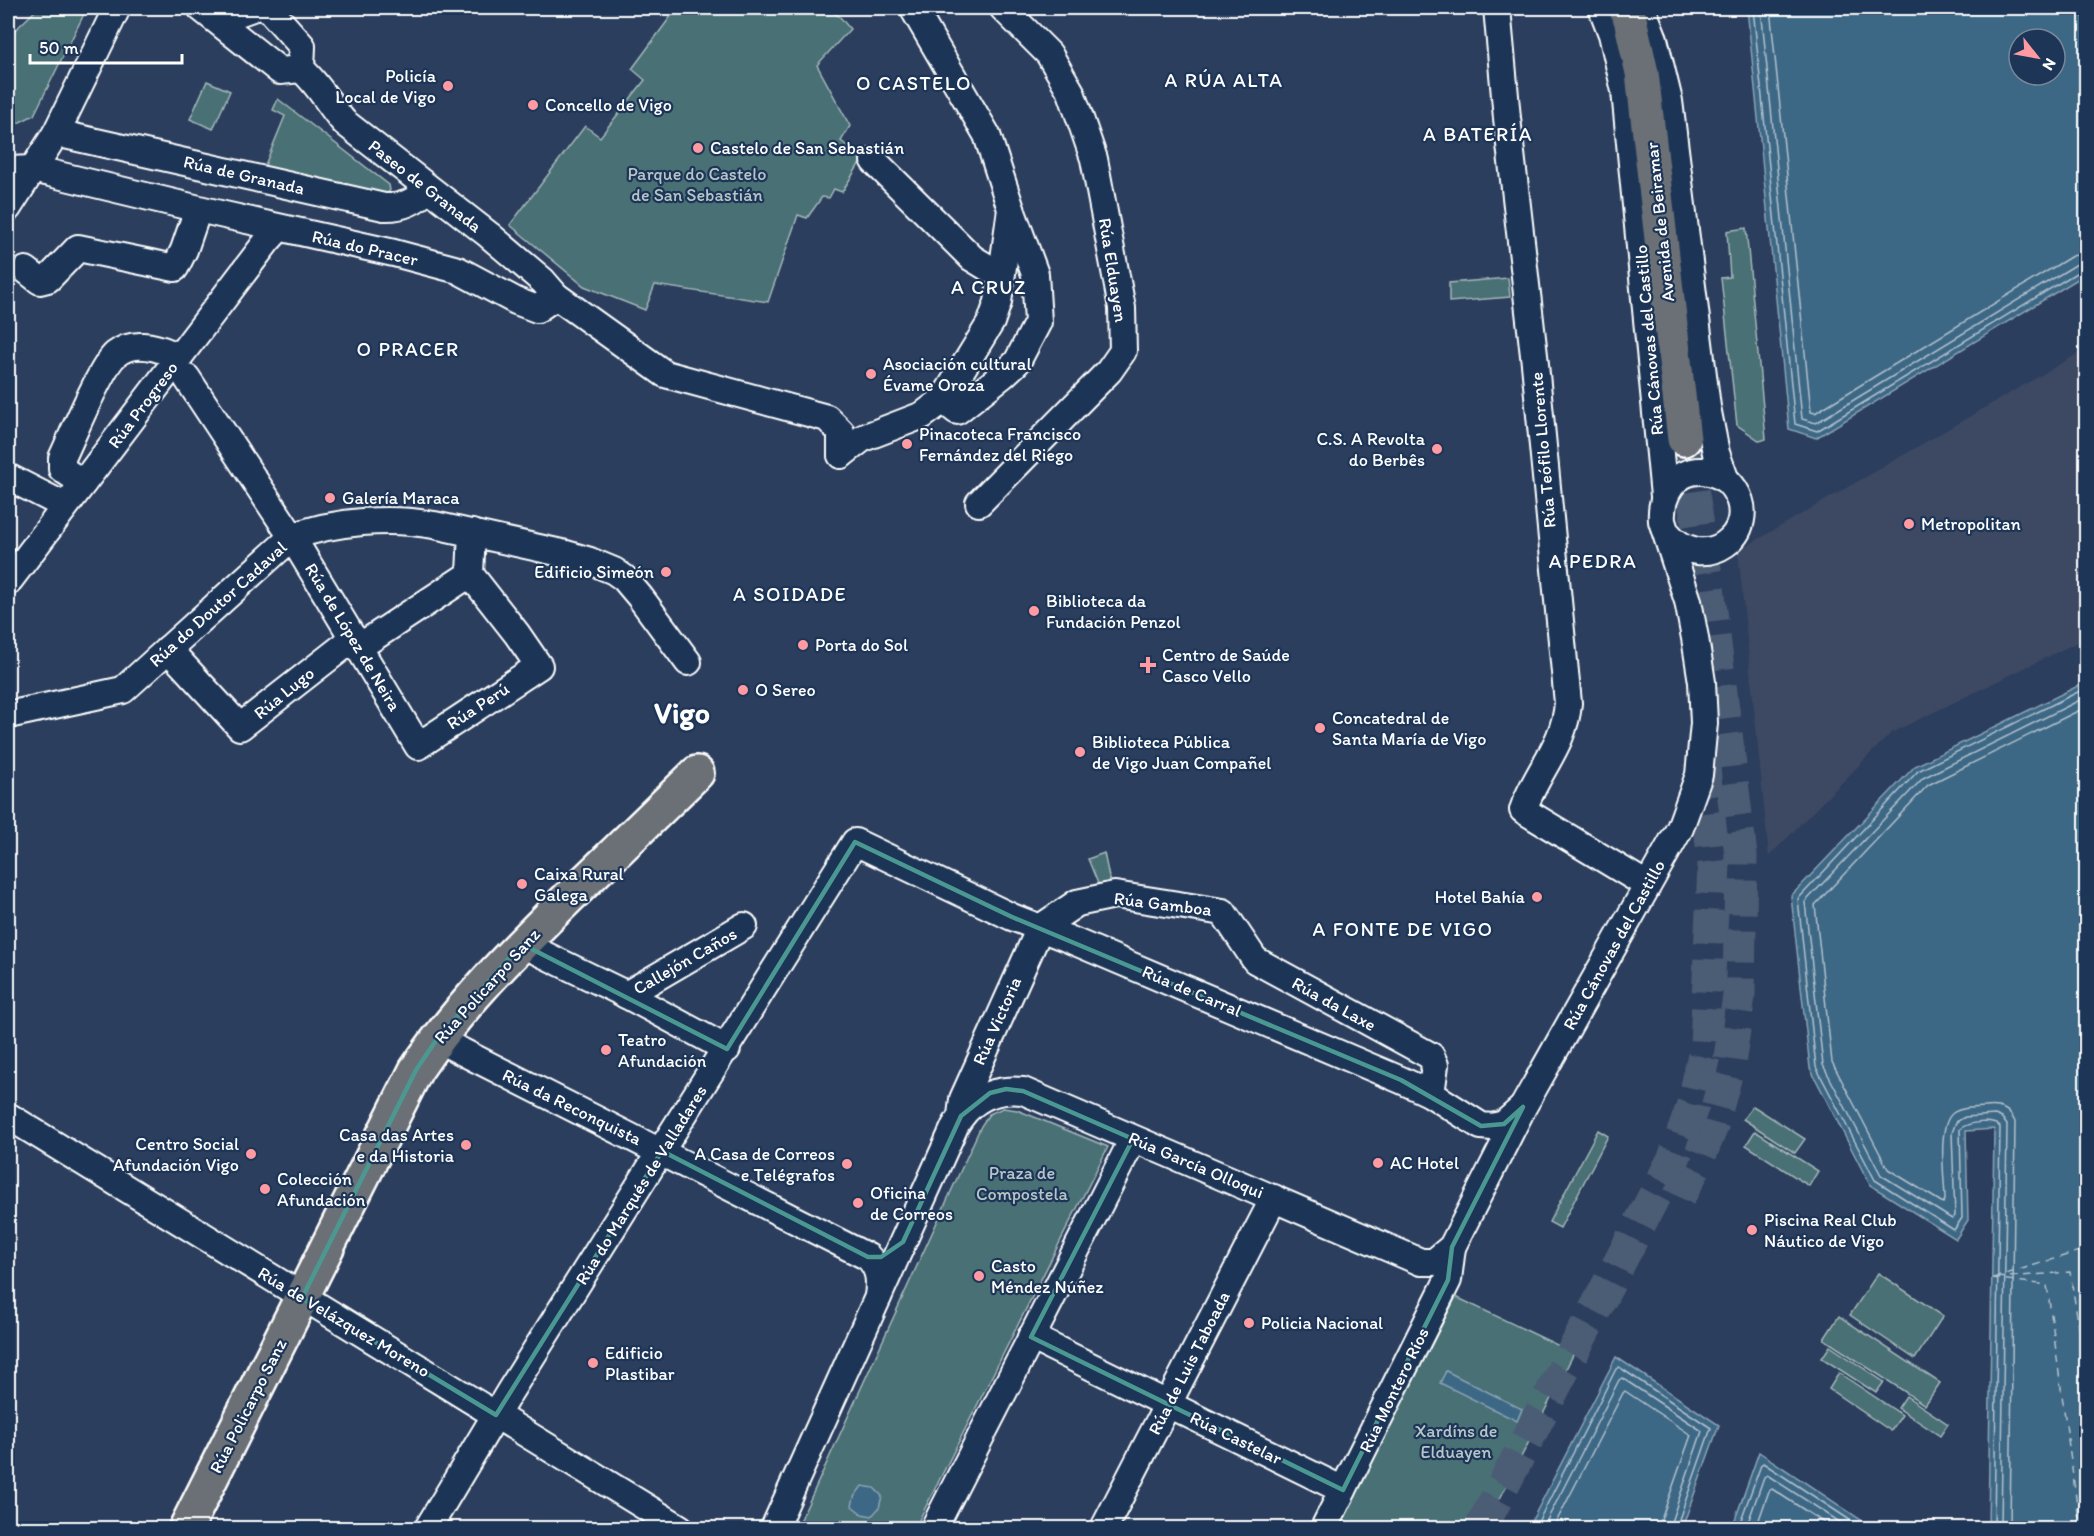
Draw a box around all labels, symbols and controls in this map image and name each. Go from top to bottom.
scale bar [30,27,182,65]
north arrow [2007,27,2067,87]
text: 50 m [39,37,79,59]
text: N [2039,55,2060,74]
place label: Policía Local de Vigo [335,65,437,108]
district label: A RÚA ALTA [1164,68,1284,92]
district label: O CASTELO [856,71,972,95]
marker: Policía Local de Vigo [441,79,455,93]
place label: Concello de Vigo [545,94,672,116]
marker: Concello de Vigo [526,98,540,112]
district label: A BATERÍA [1423,122,1533,146]
street label: Paseo de Granada [364,135,487,238]
place label: Castelo de San Sebastián [710,137,904,159]
street label: Avenida de Beiramar [1641,140,1679,303]
marker: Castelo de San Sebastián [691,141,705,155]
street label: Rúa de Granada [181,150,307,200]
park label: Parque do Castelo de San Sebastián [627,163,767,206]
street label: Rúa Elduayen [1094,216,1132,324]
street label: Rúa do Pracer [310,225,421,271]
street label: Rúa Cánovas del Castillo [1630,244,1668,436]
district label: A CRUZ [951,275,1027,299]
district label: O PRACER [356,337,460,361]
place label: Asociación cultural Évame Oroza [883,353,1032,396]
street label: Rúa Progreso [103,357,183,453]
marker: Asociación cultural Évame Oroza [864,367,878,381]
street label: Rúa Teófilo Llorente [1525,371,1561,529]
place label: Pinacoteca Francisco Fernández del Riego [919,423,1081,466]
place label: C.S. A Revolta do Berbês [1316,428,1426,471]
marker: Pinacoteca Francisco Fernández del Riego [900,437,914,451]
marker: C.S. A Revolta do Berbês [1430,442,1444,456]
place label: Galería Maraca [342,487,460,509]
marker: Galería Maraca [323,491,337,505]
place label: Metropolitan [1921,513,2021,535]
marker: Metropolitan [1902,517,1916,531]
street label: Rúa do Doutor Cadaval [145,536,291,672]
district label: A PEDRA [1549,549,1637,573]
street label: Rúa de López de Neira [300,559,406,716]
place label: Edificio Simeón [534,561,654,583]
marker: Edificio Simeón [659,565,673,579]
district label: A SOIDADE [733,582,847,606]
place label: Biblioteca da Fundación Penzol [1046,590,1181,633]
marker: Biblioteca da Fundación Penzol [1027,604,1041,618]
place label: Porta do Sol [815,634,908,656]
marker: Porta do Sol [796,638,810,652]
place label: Centro de Saúde Casco Vello [1162,644,1290,687]
marker: Centro de Saúde Casco Vello [1139,656,1157,674]
street label: Rúa Lugo [249,662,319,724]
street label: Rúa Perú [443,678,513,734]
place label: O Sereo [755,679,816,701]
marker: O Sereo [736,683,750,697]
district label: Vigo [654,694,710,731]
place label: Concatedral de Santa María de Vigo [1332,707,1486,750]
marker: Concatedral de Santa María de Vigo [1313,721,1327,735]
place label: Biblioteca Pública de Vigo Juan Compañel [1092,731,1271,774]
marker: Biblioteca Pública de Vigo Juan Compañel [1073,745,1087,759]
street label: Rúa Cánovas del Castillo [1558,856,1670,1034]
place label: Caixa Rural Galega [534,863,624,906]
marker: Caixa Rural Galega [515,877,529,891]
place label: Hotel Bahía [1435,886,1526,908]
street label: Rúa Gamboa [1113,887,1214,921]
marker: Hotel Bahía [1530,890,1544,904]
district label: A FONTE DE VIGO [1313,917,1493,941]
street label: Rúa Policarpo Sanz [429,923,545,1048]
street label: Callejón Caños [629,923,741,999]
street label: Rúa de Carral [1139,960,1245,1022]
street label: Rúa da Laxe [1288,972,1380,1036]
street label: Rúa Victoria [968,973,1026,1069]
place label: Teatro Afundación [618,1029,707,1072]
marker: Teatro Afundación [599,1043,613,1057]
street label: Rúa da Reconquista [499,1064,646,1150]
street label: Rúa do Marqués de Valladares [570,1081,712,1289]
place label: Casa das Artes e da Historia [339,1124,455,1167]
street label: Rúa García Olloqui [1125,1127,1267,1203]
place label: Centro Social Afundación Vigo [113,1133,239,1176]
marker: Casa das Artes e da Historia [459,1138,473,1152]
place label: A Casa de Correos e Telégrafos [694,1143,835,1186]
marker: Centro Social Afundación Vigo [244,1147,258,1161]
place label: AC Hotel [1390,1152,1459,1174]
marker: AC Hotel [1371,1156,1385,1170]
marker: A Casa de Correos e Telégrafos [840,1157,854,1171]
park label: Praza de Compostela [976,1162,1069,1205]
place label: Colección Afundación [277,1168,366,1211]
marker: Colección Afundación [258,1182,272,1196]
place label: Oficina de Correos [870,1182,953,1225]
marker: Oficina de Correos [851,1196,865,1210]
place label: Piscina Real Club Náutico de Vigo [1764,1209,1897,1252]
marker: Piscina Real Club Náutico de Vigo [1745,1223,1759,1237]
place label: Casto Méndez Núñez [991,1255,1104,1298]
street label: Rúa de Velázquez Moreno [254,1262,434,1382]
marker: Casto Méndez Núñez [972,1269,986,1283]
street label: Rúa de Luis Taboada [1143,1287,1235,1438]
place label: Policia Nacional [1261,1312,1383,1334]
marker: Policia Nacional [1242,1316,1256,1330]
street label: Rúa Montero Ríos [1354,1324,1434,1456]
street label: Rúa Policarpo Sanz [205,1334,292,1477]
place label: Edificio Plastibar [605,1342,675,1385]
marker: Edificio Plastibar [586,1356,600,1370]
street label: Rúa Castelar [1186,1406,1286,1470]
park label: Xardíns de Elduayen [1415,1420,1497,1463]

